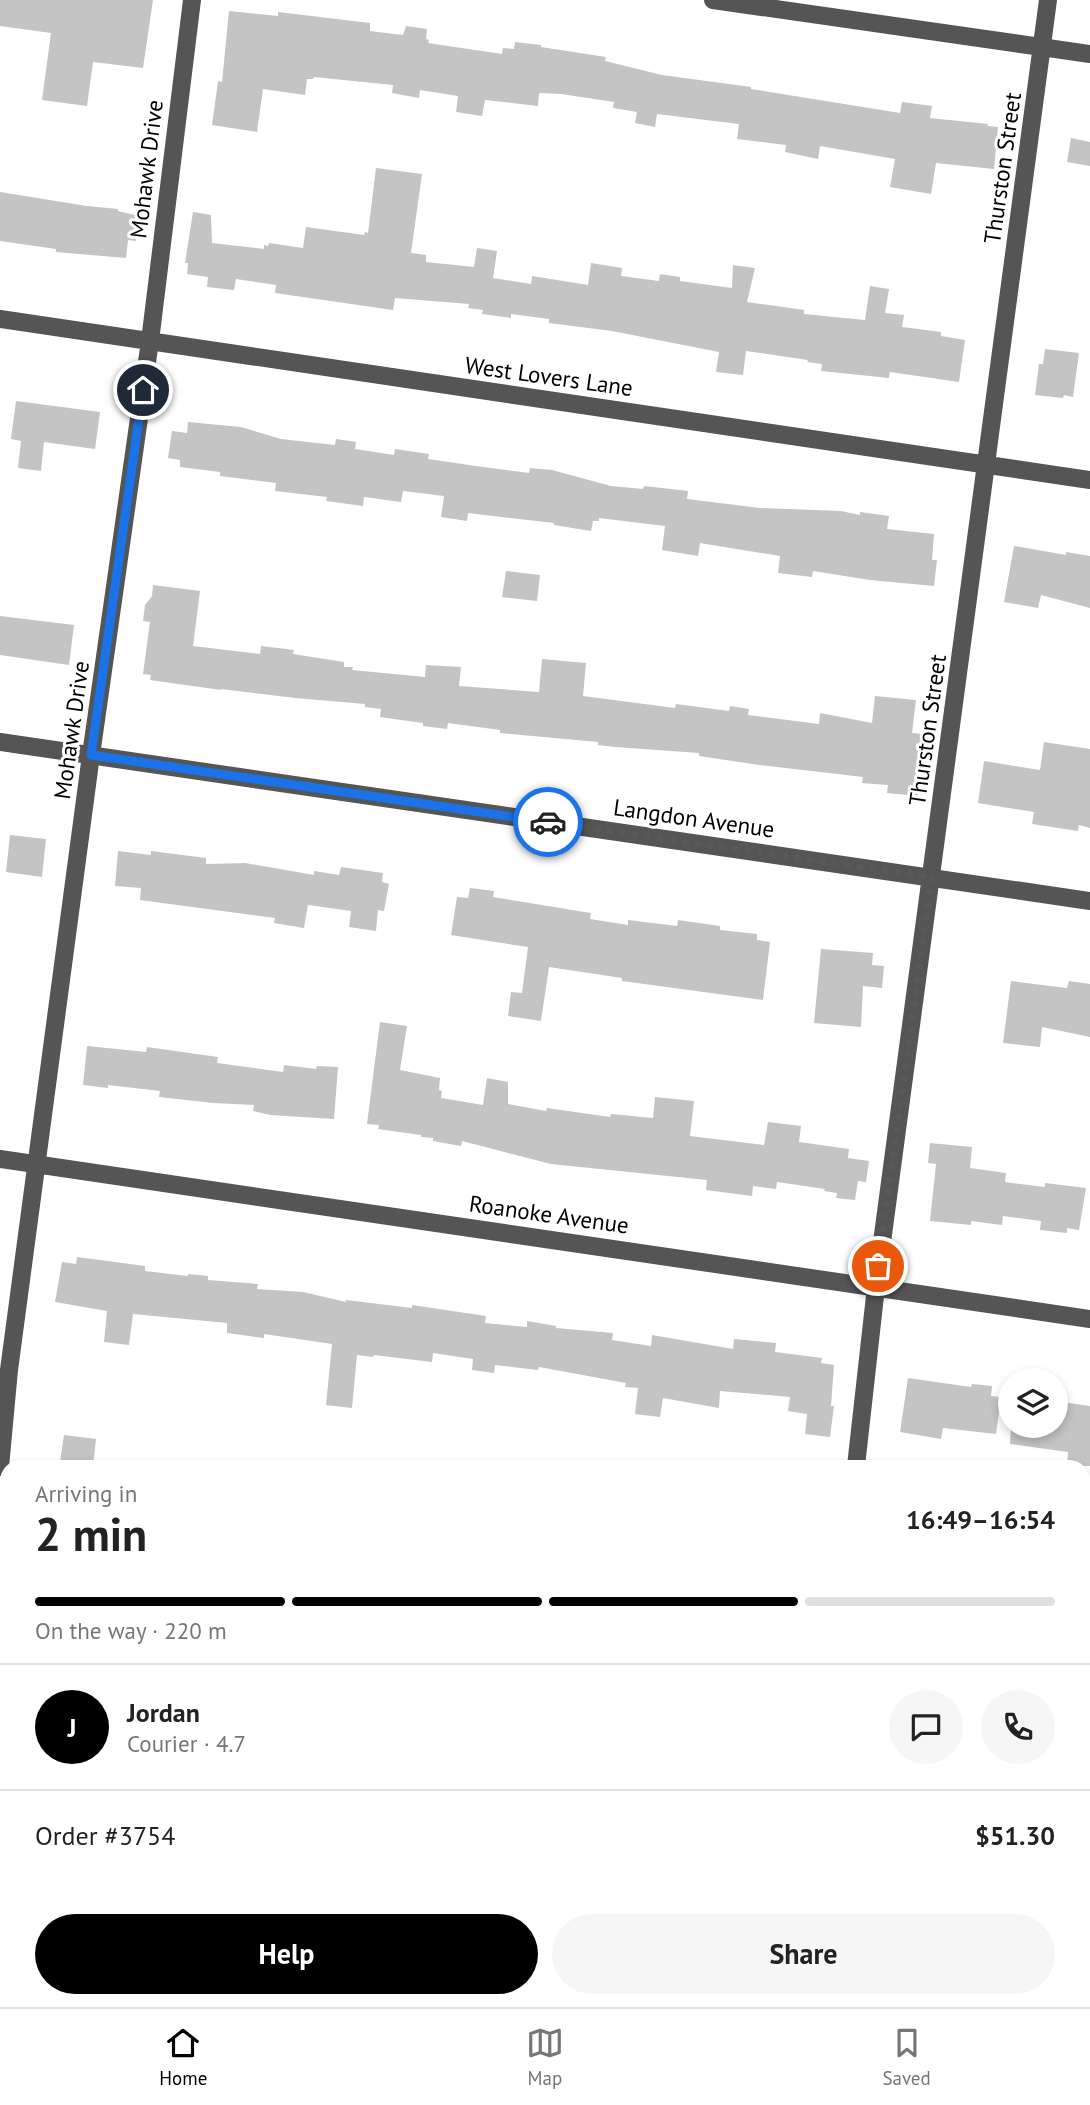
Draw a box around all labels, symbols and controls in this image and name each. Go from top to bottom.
street label: Thurston Street [977,90,1027,246]
street label: Mohawk Drive [123,98,169,240]
street label: West Lovers Lane [463,350,635,402]
pin [113,360,173,420]
icon: home [124,371,162,409]
street label: Thurston Street [902,652,952,808]
street label: Mohawk Drive [47,659,95,801]
courier [513,787,583,857]
street label: Langdon Avenue [612,792,776,844]
icon: car [529,803,567,841]
street label: Roanoke Avenue [467,1188,631,1240]
pin [848,1236,908,1296]
icon: bag [859,1247,897,1285]
map controls [998,1368,1068,1438]
button: layers [998,1368,1068,1438]
text: Arriving in [35,1479,137,1508]
text: 16:49–16:54 [906,1503,1055,1536]
text: 2 min [35,1504,147,1564]
text: On the way · 220 m [35,1616,227,1645]
button: chat [889,1690,963,1764]
button: phone [981,1690,1055,1764]
text: Jordan [127,1696,200,1729]
text: J [68,1711,76,1744]
text: Courier · 4.7 [127,1729,246,1758]
text: Order #3754 [35,1819,175,1852]
text: $51.30 [975,1819,1055,1852]
button: Help [35,1914,538,1994]
button: Share [552,1914,1055,1994]
tab: Home [159,2024,207,2090]
tab: Map [526,2024,564,2090]
tab: Saved [882,2024,931,2090]

